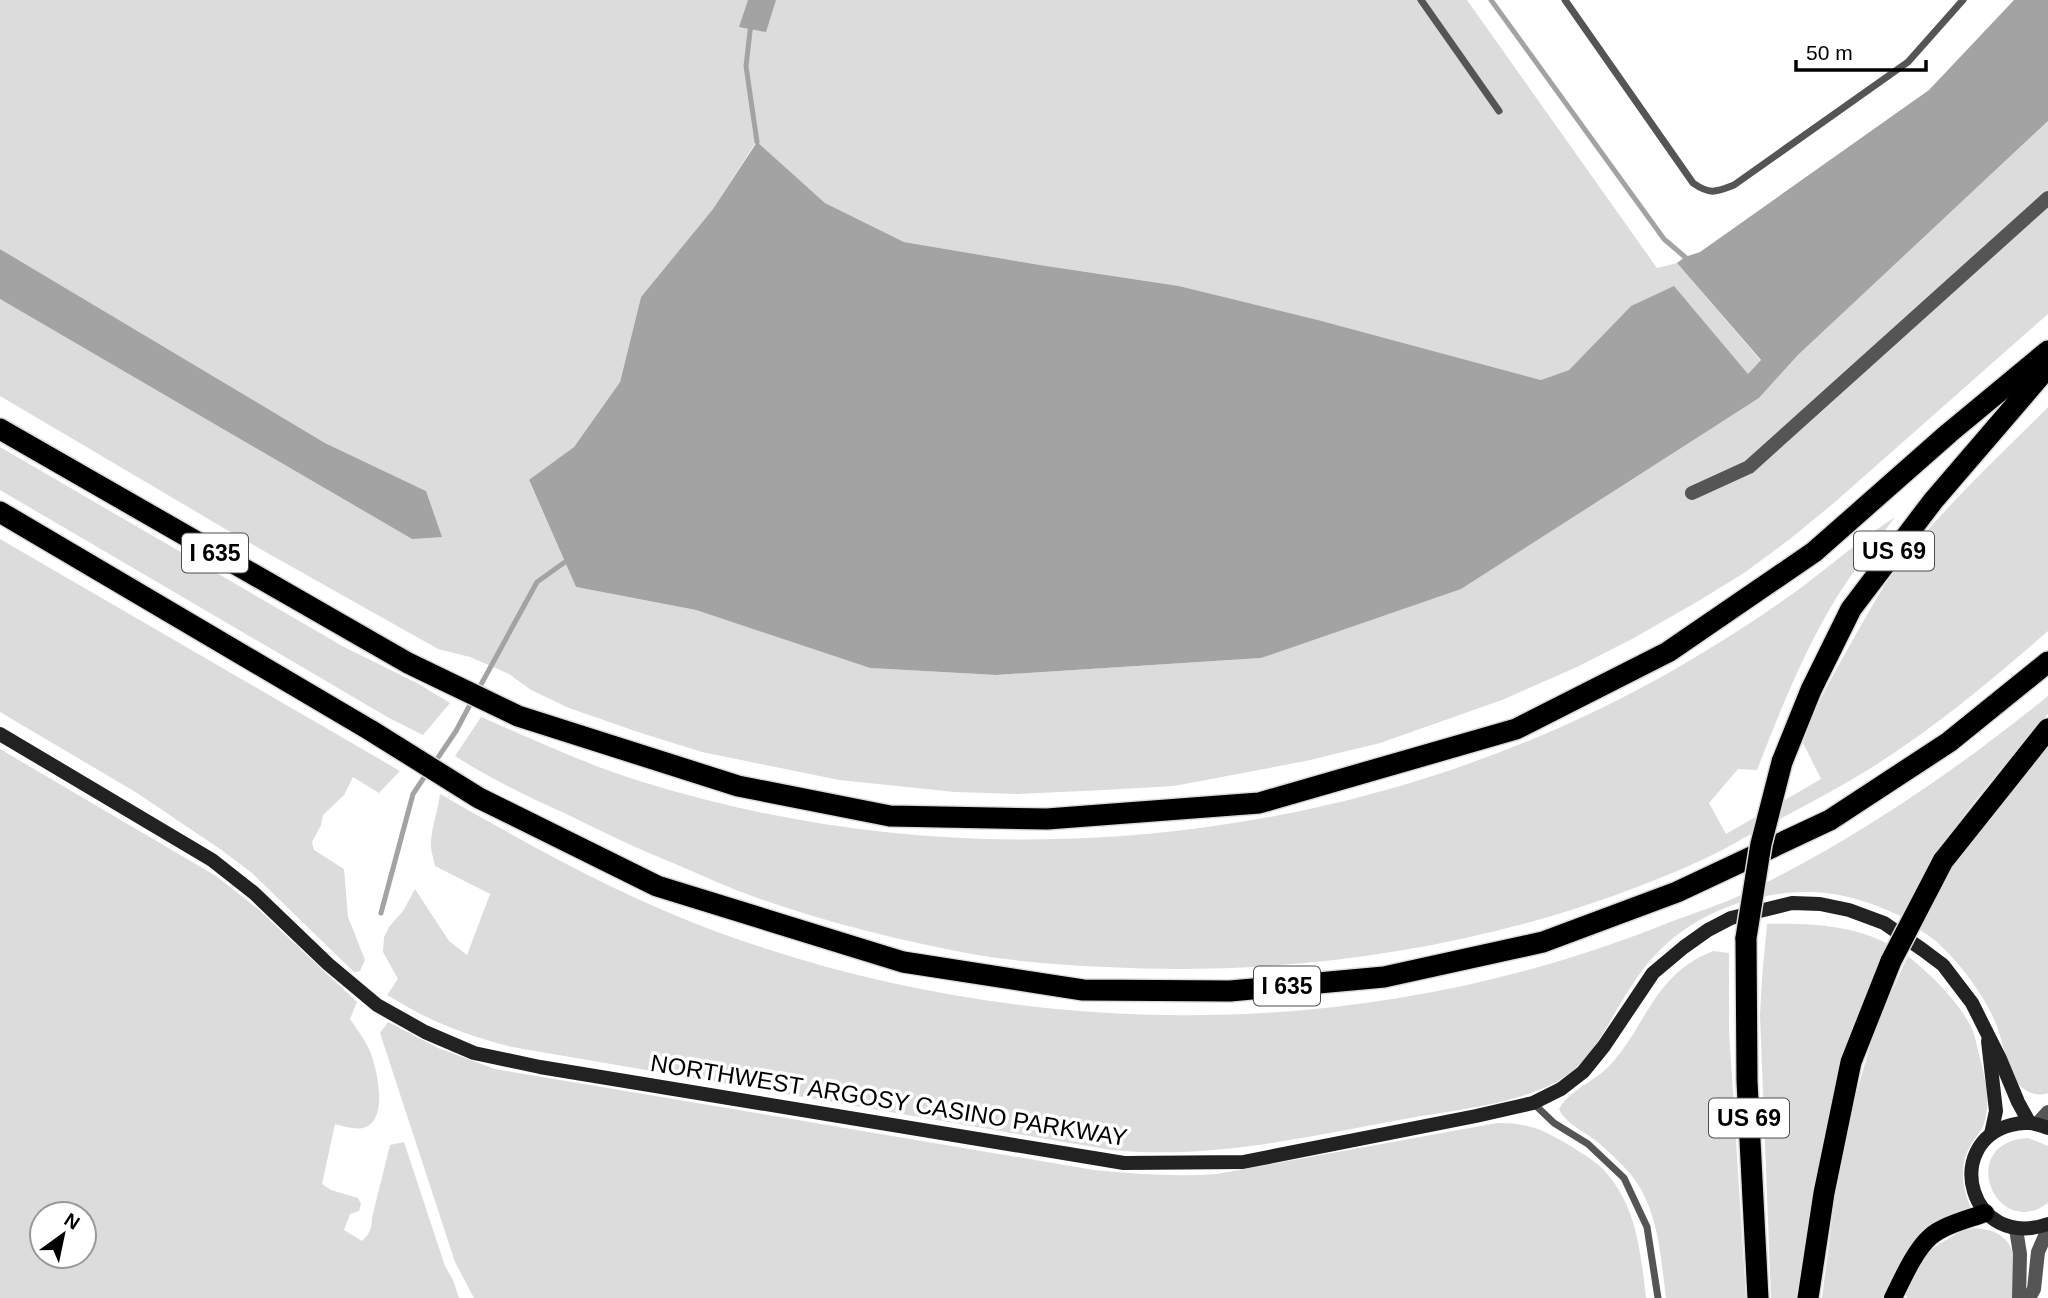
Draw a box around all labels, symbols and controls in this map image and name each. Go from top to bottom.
scale bar [1796,28,1926,72]
text: 50 m [1806,41,1853,64]
road number: US 69 [1854,531,1934,570]
road number: I 635 [182,534,248,572]
road number: I 635 [1254,967,1320,1006]
street label: NORTHWEST ARGOSY CASINO PARKWAY [649,1049,1129,1151]
road number: US 69 [1709,1098,1789,1138]
north arrow [28,1200,98,1270]
text: N [61,1209,83,1234]

